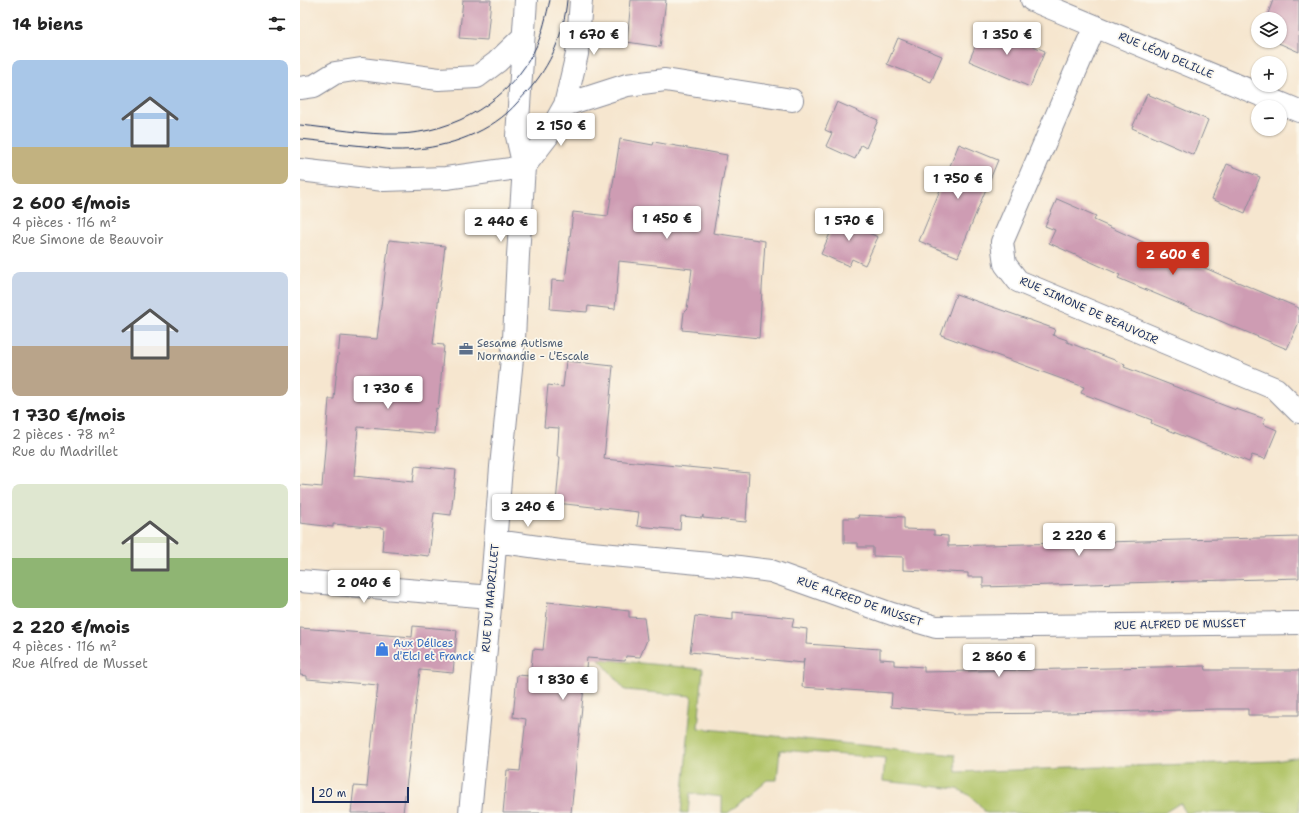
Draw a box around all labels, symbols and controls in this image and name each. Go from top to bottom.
map controls [1251,12,1287,136]
button: layers [1251,12,1287,48]
text: 14 biens [12,13,83,35]
icon: filters [266,13,288,35]
pin: 1 670 € [557,22,631,56]
pin: 1 350 € [970,22,1044,56]
text: 1 670 € [569,26,619,43]
text: 1 350 € [982,26,1032,43]
street label: RUE LÉON DELILLE [1116,28,1216,82]
button: + [1251,56,1287,92]
icon: home [114,86,186,158]
button: − [1251,100,1287,136]
pin: 2 150 € [524,113,598,147]
text: 2 150 € [536,117,586,134]
pin: 1 750 € [921,166,995,200]
text: 1 750 € [933,170,983,187]
text: 2 600 €/mois [12,192,130,214]
pin: 1 450 € [630,206,704,240]
pin: 1 570 € [812,208,886,242]
pin: 2 440 € [464,209,538,243]
text: 1 450 € [642,210,692,227]
text: 1 570 € [824,212,874,229]
text: 2 440 € [474,213,528,230]
text: 4 pièces · 116 m² [12,214,117,231]
text: Rue Simone de Beauvoir [12,231,164,248]
pin: 2 600 € [1136,242,1210,276]
text: 2 600 € [1146,246,1200,263]
street label: RUE SIMONE DE BEAUVOIR [1017,273,1161,348]
icon: home [114,298,186,370]
place label: Sesame Autisme Normandie - L'Escale [477,336,589,364]
office icon: Sesame Autisme Normandie - L'Escale [458,341,474,357]
pin: 1 730 € [351,376,425,410]
text: 1 730 € [363,380,413,397]
text: 1 730 €/mois [12,404,126,426]
text: 2 pièces · 78 m² [12,426,115,443]
text: Rue du Madrillet [12,443,118,460]
pin: 3 240 € [491,494,565,528]
text: 3 240 € [501,498,555,515]
icon: home [114,510,186,582]
pin: 2 220 € [1042,523,1116,557]
text: 2 220 € [1052,527,1106,544]
street label: RUE DU MADRILLET [478,543,503,653]
pin: 2 040 € [327,570,401,604]
street label: RUE ALFRED DE MUSSET [795,573,925,630]
text: 2 040 € [337,574,391,591]
text: 2 220 €/mois [12,616,130,638]
street label: RUE ALFRED DE MUSSET [1114,616,1246,633]
place label: Aux Délices d'Elci et Franck [393,636,474,664]
text: 4 pièces · 116 m² [12,638,117,655]
shop icon: Aux Délices d'Elci et Franck [374,641,390,657]
pin: 2 860 € [962,644,1036,678]
text: 2 860 € [972,648,1026,665]
text: Rue Alfred de Musset [12,655,148,672]
pin: 1 830 € [526,667,600,701]
text: 1 830 € [537,671,589,688]
scale bar [312,785,409,804]
text: 20 m [318,786,346,801]

